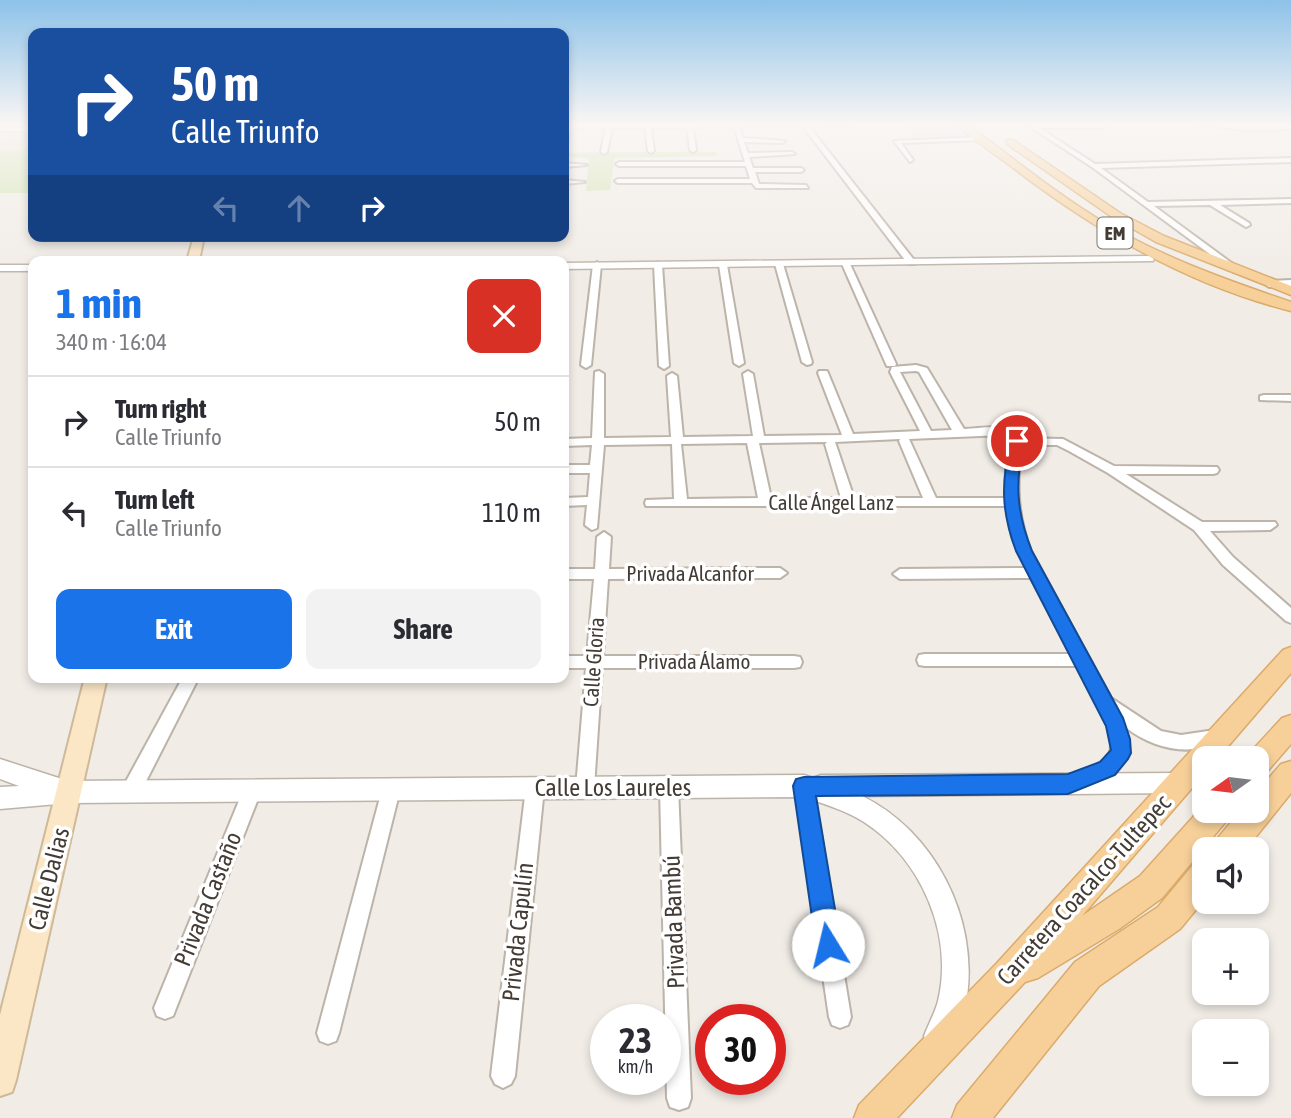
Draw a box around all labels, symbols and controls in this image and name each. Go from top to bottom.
text: 50 m [171,55,259,111]
icon: right [56,56,147,147]
text: Calle Triunfo [171,113,320,150]
icon: left [207,189,245,227]
icon: ahead [280,189,318,227]
icon: right [353,189,391,227]
road number: EM [1098,218,1132,248]
text: 1 min [56,279,142,327]
button: close [467,279,541,353]
text: 340 m · 16:04 [56,329,167,355]
text: Turn right [115,394,206,424]
icon: right [56,403,94,441]
text: 50 m [494,407,541,437]
pin [987,411,1047,471]
icon: arrive [998,422,1036,460]
text: Calle Triunfo [115,424,222,450]
text: Turn left [115,485,195,515]
street label: Calle Ángel Lanz [768,490,894,514]
icon: left [56,494,94,532]
text: 110 m [482,498,541,528]
text: Calle Triunfo [115,515,222,541]
street label: Privada Alcanfor [626,561,754,585]
button: Exit [56,589,292,669]
button: Share [306,589,541,669]
street label: Calle Gloria [578,616,608,708]
street label: Privada Álamo [638,649,750,673]
north arrow [1192,746,1269,822]
map controls [1192,746,1269,1096]
street label: Calle Los Laureles [535,774,691,801]
street label: Carretera Coacalco-Tultepec [991,789,1176,990]
street label: Calle Dalias [23,825,74,933]
street label: Privada Castaño [168,828,247,970]
button: sound [1192,837,1269,914]
street label: Privada Bambú [658,855,689,989]
street label: Privada Capulín [497,861,538,1003]
position arrow [791,908,865,982]
button: + [1192,928,1269,1005]
speed limit sign: 30 [695,1004,786,1095]
button: − [1192,1019,1269,1096]
text: 23 [619,1020,652,1060]
text: km/h [618,1056,653,1077]

